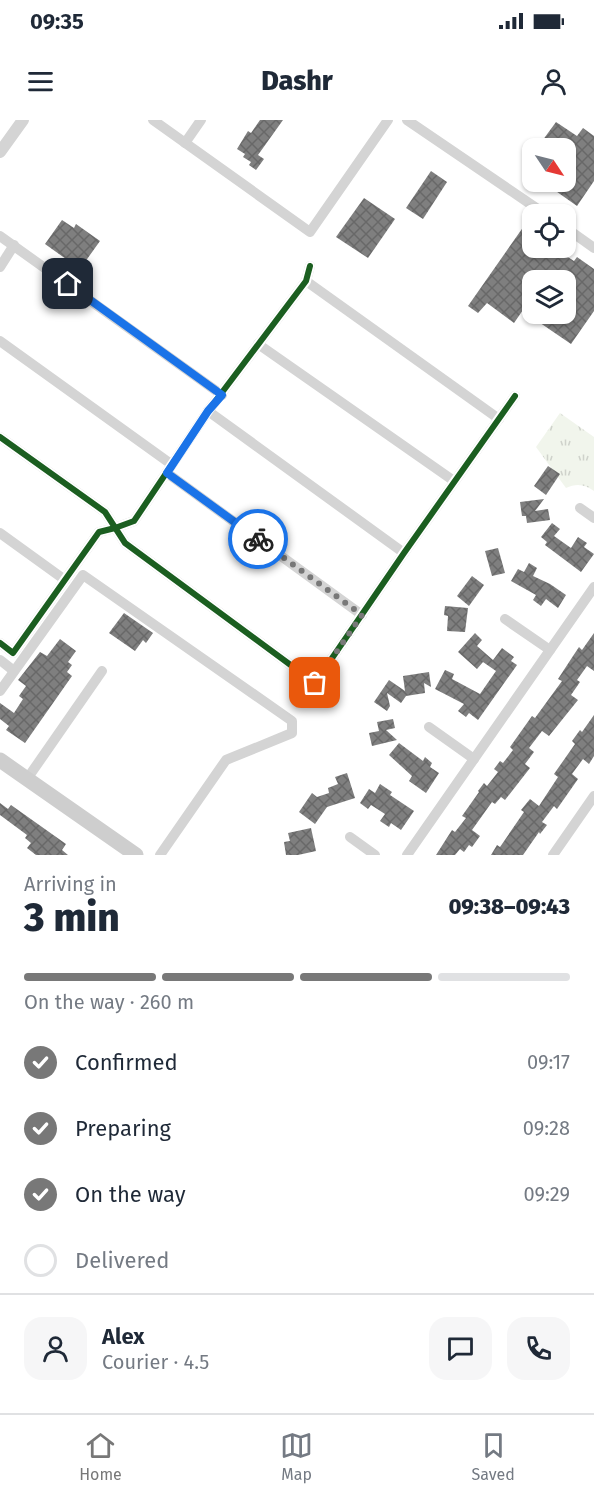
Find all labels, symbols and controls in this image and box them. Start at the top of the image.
text: 09:35 [30,8,84,35]
icon: menu [24,65,57,98]
text: Dashr [261,65,333,97]
icon: person [537,65,570,98]
north arrow [522,138,576,192]
map controls [522,138,576,324]
button: locate [522,204,576,258]
pin [42,258,93,309]
icon: home [51,267,84,300]
button: layers [522,270,576,324]
courier [228,509,288,569]
icon: bike [242,523,275,556]
pin [289,657,340,708]
icon: bag [298,666,331,699]
text: Arriving in [24,872,117,896]
text: 09:38–09:43 [448,893,570,920]
text: 3 min [24,895,120,941]
text: On the way · 260 m [24,990,194,1014]
icon: check [24,1046,57,1079]
text: Confirmed [75,1049,178,1076]
text: 09:17 [527,1050,570,1074]
icon: check [24,1112,57,1145]
text: Preparing [75,1115,171,1142]
text: 09:28 [523,1116,570,1140]
icon: check [24,1178,57,1211]
text: On the way [75,1181,186,1208]
text: 09:29 [524,1182,570,1206]
text: Delivered [75,1247,170,1274]
button: person [24,1317,87,1380]
button: chat [429,1317,492,1380]
button: phone [507,1317,570,1380]
text: Alex [102,1323,145,1350]
text: Courier · 4.5 [102,1350,209,1374]
tab: Home [79,1429,122,1484]
tab: Map [280,1429,313,1484]
tab: Saved [472,1429,515,1484]

